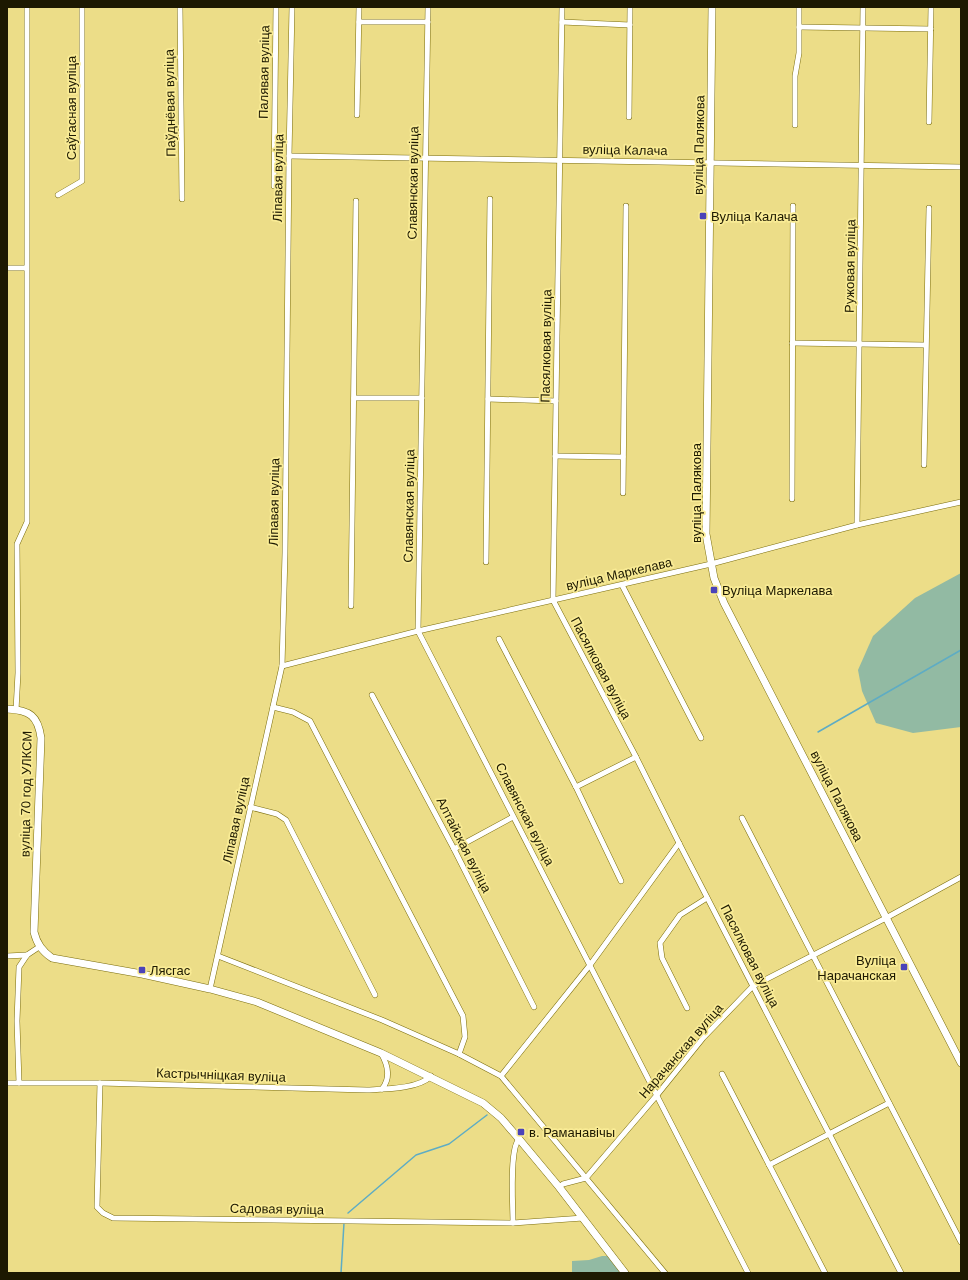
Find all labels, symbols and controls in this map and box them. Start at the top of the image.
street label: Палявая вуліца [256,24,272,119]
street label: Паўднёвая вуліца [162,48,178,157]
street label: Саўгасная вуліца [64,55,79,160]
street label: вуліца Палякова [691,94,707,195]
street label: Славянская вуліца [405,125,422,240]
street label: Ліпавая вуліца [270,133,286,222]
street label: вуліца Калача [582,142,668,158]
place label: Вуліца Калача [711,209,799,224]
marker: Вуліца Калача [698,211,708,221]
street label: Ружовая вуліца [842,218,858,313]
street label: Пасялковая вуліца [538,288,555,403]
street label: вуліца Палякова [689,442,704,543]
street label: Славянская вуліца [401,448,418,563]
street label: Ліпавая вуліца [266,457,282,546]
street label: вуліца Маркелава [564,554,674,594]
place label: Вуліца Маркелава [722,583,833,598]
marker: Вуліца Маркелава [709,585,719,595]
street label: Пасялковая вуліца [568,614,635,722]
street label: вуліца 70 год УЛКСМ [17,731,35,857]
street label: вуліца Палякова [808,748,867,845]
street label: Славянская вуліца [493,760,558,869]
street label: Ліпавая вуліца [219,775,253,865]
street label: Алтайская вуліца [434,795,495,896]
street label: Пасялковая вуліца [718,902,783,1011]
place label: Вуліца Нарачанская [817,953,897,983]
marker: Вуліца Нарачанская [899,962,909,972]
place label: Лясгас [150,963,191,978]
marker: Лясгас [137,965,147,975]
street label: Нарачанская вуліца [636,1000,727,1101]
street label: Кастрычніцкая вуліца [156,1065,287,1085]
place label: в. Раманавічы [529,1125,615,1140]
marker: в. Раманавічы [516,1127,526,1137]
street label: Садовая вуліца [230,1201,325,1217]

